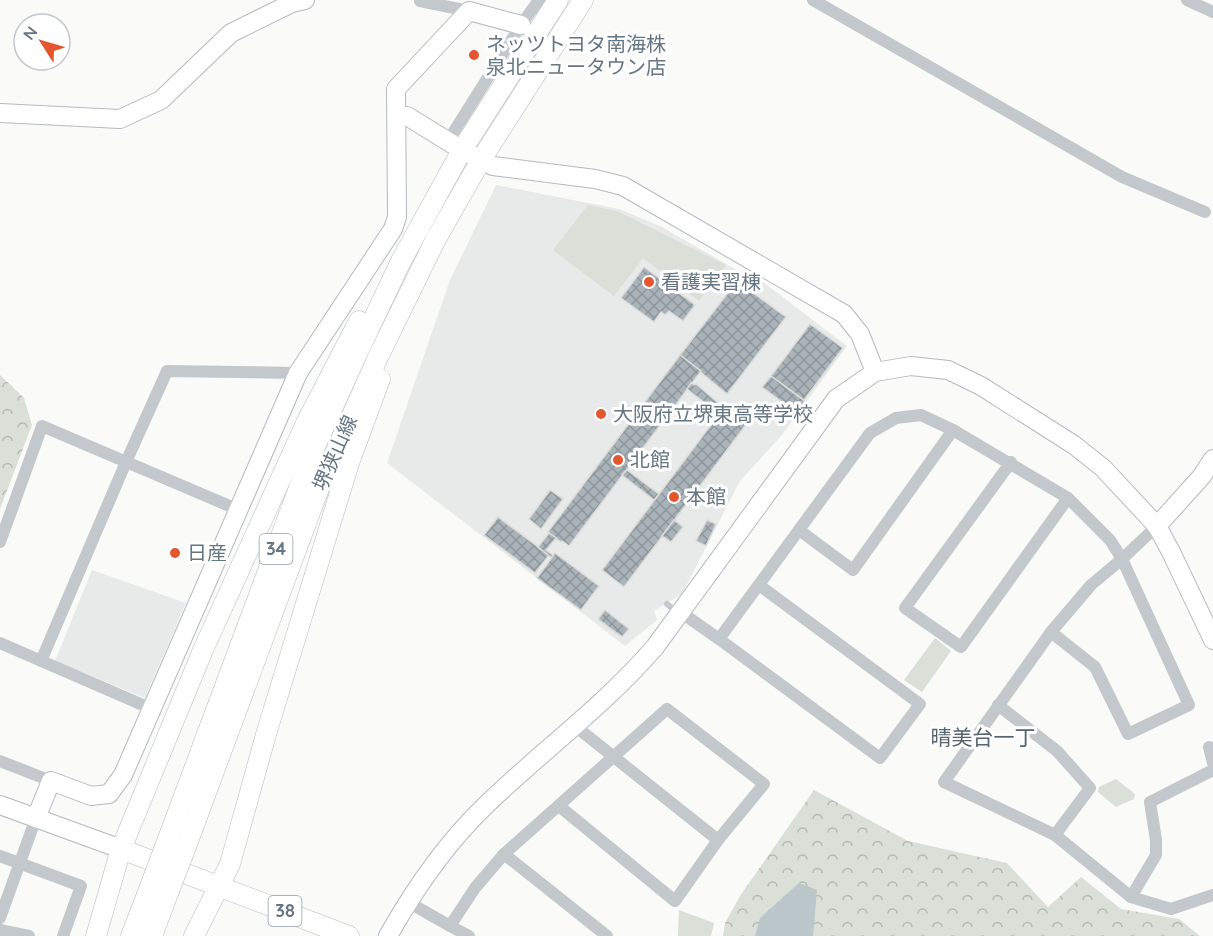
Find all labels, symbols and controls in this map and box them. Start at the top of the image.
north arrow [12,12,72,72]
text: N [18,22,42,44]
place label: ネッツトヨタ南海株 泉北ニュータウン店 [486,31,666,79]
marker: ネッツトヨタ南海株 泉北ニュータウン店 [467,48,481,62]
place label: 看護実習棟 [661,269,761,294]
marker: 看護実習棟 [642,275,656,289]
place label: 大阪府立堺東高等学校 [613,401,813,426]
marker: 大阪府立堺東高等学校 [594,407,608,421]
street label: 堺狭山線 [307,411,362,494]
place label: 北館 [630,447,670,472]
marker: 北館 [611,453,625,467]
place label: 本館 [686,484,726,509]
marker: 本館 [667,490,681,504]
road number: 34 [260,534,292,564]
place label: 日産 [187,540,227,565]
marker: 日産 [168,546,182,560]
district label: 晴美台一丁 [931,724,1036,750]
road number: 38 [268,896,302,926]

